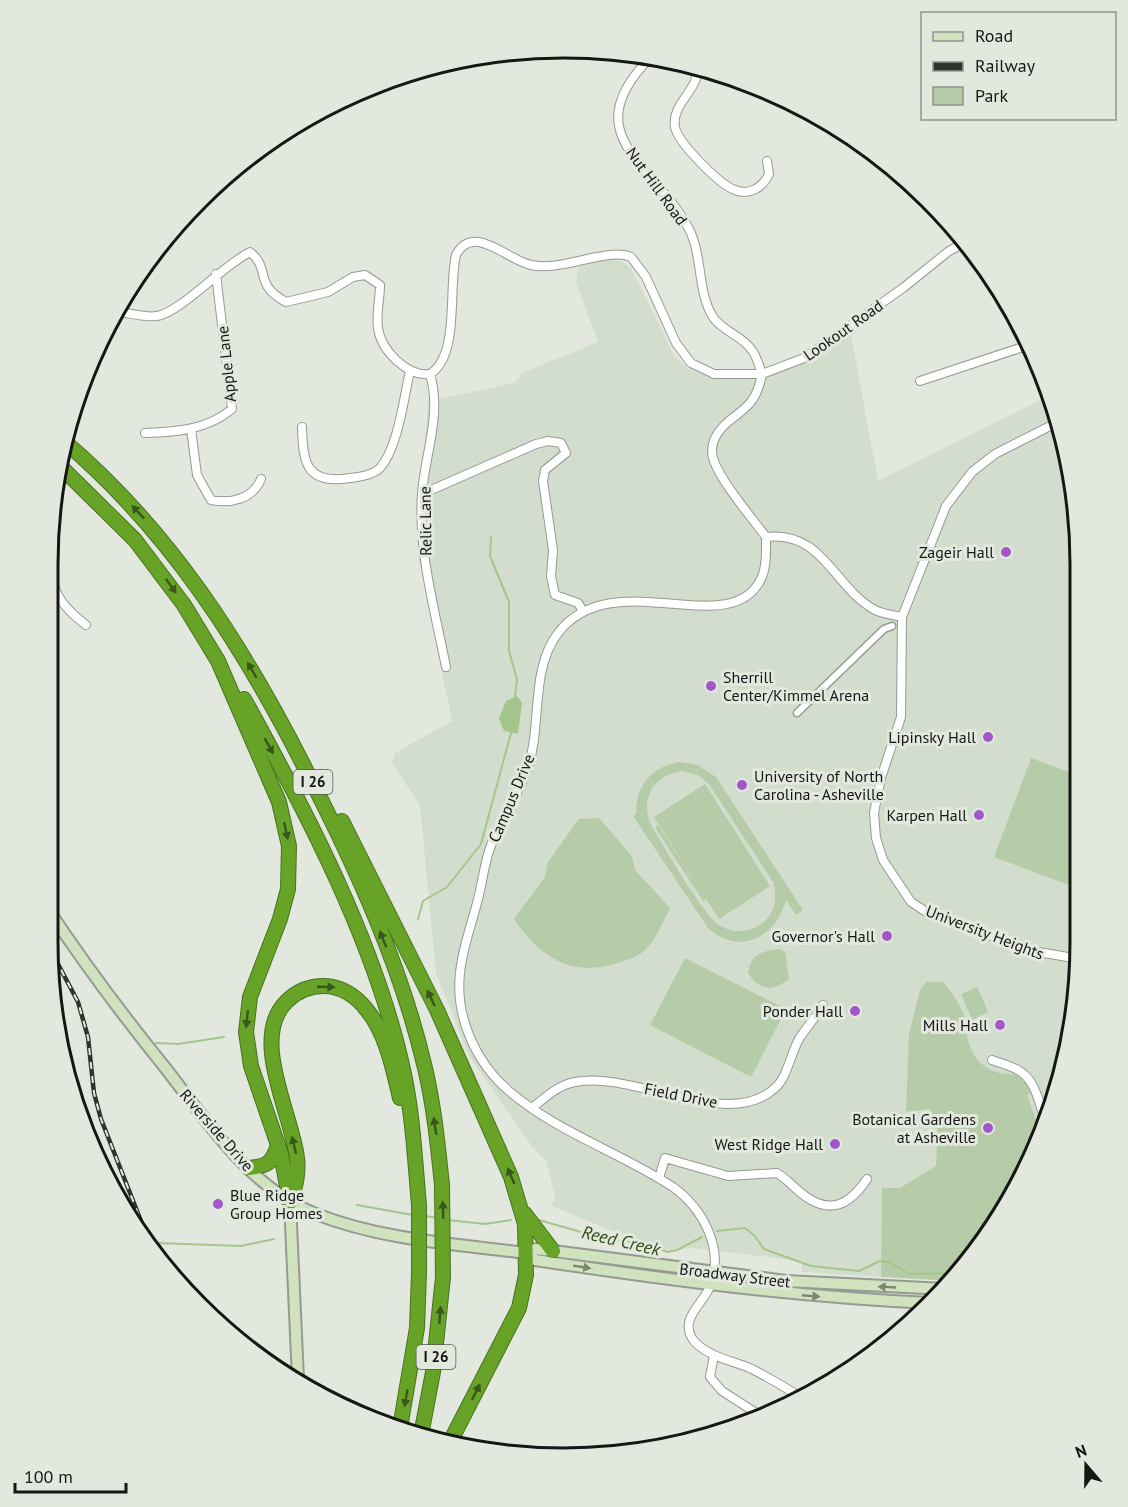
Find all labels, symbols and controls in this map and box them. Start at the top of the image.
legend [921,12,1116,120]
text: Road [975,24,1013,47]
text: Railway [975,54,1036,77]
text: Park [975,84,1008,107]
street label: Nut Hill Road [622,143,692,229]
street label: Lookout Road [799,295,887,365]
street label: Apple Lane [212,325,240,403]
street label: Relic Lane [414,486,436,556]
one-way arrow [132,505,145,520]
place label: Zageir Hall [919,542,994,562]
marker: Zageir Hall [999,545,1013,559]
one-way arrow [165,577,177,593]
one-way arrow [247,661,257,678]
place label: Sherrill Center/Kimmel Arena [723,667,869,705]
marker: Sherrill Center/Kimmel Arena [704,679,718,693]
place label: Lipinsky Hall [888,727,976,747]
marker: Lipinsky Hall [981,730,995,744]
one-way arrow [264,737,274,754]
street label: Campus Drive [483,751,539,845]
place label: University of North Carolina - Asheville [754,766,884,804]
road number: I 26 [294,770,332,794]
marker: University of North Carolina - Asheville [735,778,749,792]
place label: Karpen Hall [886,805,967,825]
marker: Karpen Hall [972,808,986,822]
one-way arrow [282,822,292,840]
street label: University Heights [923,900,1047,964]
place label: Governor's Hall [771,926,875,946]
marker: Governor's Hall [880,929,894,943]
one-way arrow [378,930,387,948]
one-way arrow [317,982,336,992]
one-way arrow [426,989,436,1007]
place label: Ponder Hall [763,1001,843,1021]
marker: Ponder Hall [848,1004,862,1018]
one-way arrow [242,1009,252,1028]
place label: Mills Hall [923,1015,988,1035]
marker: Mills Hall [993,1018,1007,1032]
street label: Field Drive [643,1078,719,1112]
street label: Riverside Drive [176,1085,258,1175]
place label: Botanical Gardens at Asheville [852,1109,976,1147]
one-way arrow [431,1117,440,1136]
marker: Botanical Gardens at Asheville [981,1121,995,1135]
place label: West Ridge Hall [714,1134,823,1154]
one-way arrow [289,1136,299,1154]
marker: West Ridge Hall [828,1137,842,1151]
one-way arrow [506,1167,516,1185]
place label: Blue Ridge Group Homes [230,1185,323,1223]
marker: Blue Ridge Group Homes [211,1197,225,1211]
one-way arrow [438,1200,448,1219]
water label: Reed Creek [580,1220,664,1261]
street label: Broadway Street [678,1258,792,1292]
one-way arrow [573,1262,592,1271]
one-way arrow [877,1282,896,1291]
one-way arrow [801,1291,820,1301]
one-way arrow [435,1305,445,1324]
road number: I 26 [416,1345,456,1369]
one-way arrow [471,1384,481,1401]
one-way arrow [401,1389,410,1408]
north arrow [1056,1435,1116,1495]
text: N [1073,1440,1089,1462]
scale bar [15,1456,126,1494]
text: 100 m [24,1465,73,1488]

